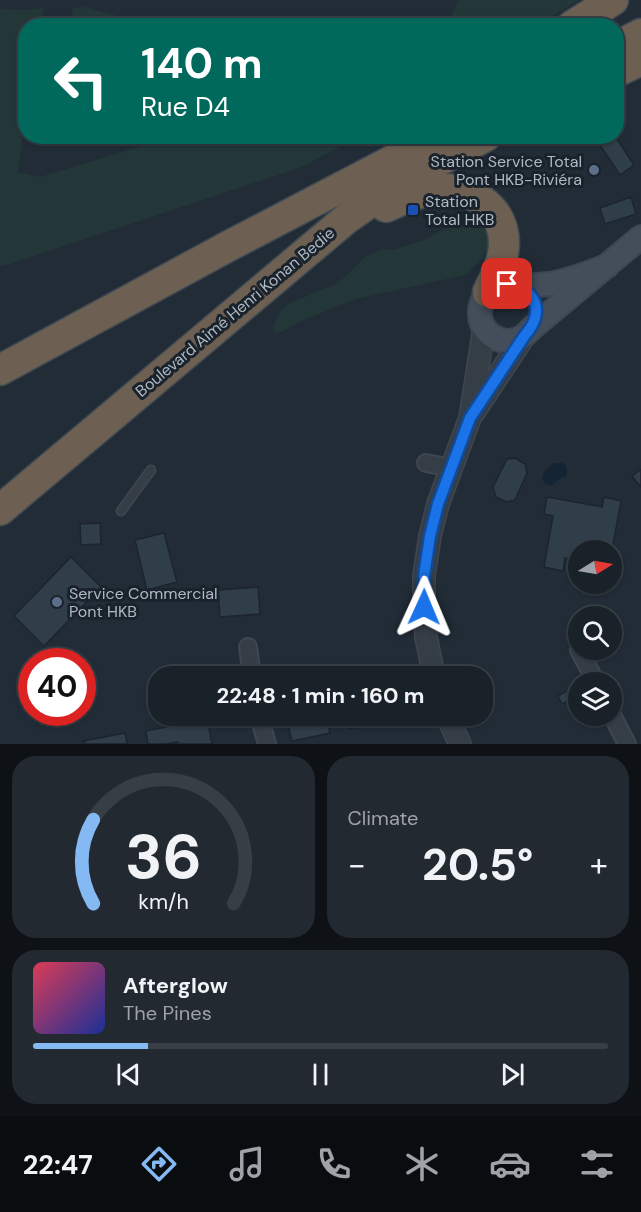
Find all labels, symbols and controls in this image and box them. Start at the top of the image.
text: 140 m [141,36,263,91]
icon: left [42,42,120,120]
text: Rue D4 [141,89,230,124]
place label: Station Service Total Pont HKB-Riviéra [431,151,582,190]
marker: Station Service Total Pont HKB-Riviéra [587,163,601,177]
place label: Station Total HKB [425,191,494,230]
marker: Station Total HKB [406,203,420,217]
street label: Boulevard Aimé Henri Konan Bedie [131,222,339,402]
pin [481,258,532,309]
icon: arrive [490,267,523,300]
north arrow [568,540,622,594]
map controls [568,540,622,726]
position arrow [392,575,456,639]
place label: Service Commercial Pont HKB [69,583,218,622]
marker: Service Commercial Pont HKB [50,595,64,609]
button: search [568,606,622,660]
speed limit sign: 40 [18,648,96,726]
button: layers [568,672,622,726]
text: 22:48 · 1 min · 160 m [217,681,424,710]
text: Climate [348,805,418,831]
text: 36 [125,816,202,897]
text: 20.5° [422,835,533,894]
text: − [348,843,366,886]
text: + [590,843,608,886]
text: km/h [138,888,189,916]
text: Afterglow [123,971,228,1000]
text: The Pines [123,1000,212,1026]
icon: previous [112,1058,145,1091]
icon: pause [304,1058,337,1091]
icon: next [496,1058,529,1091]
icon: directions [138,1143,180,1185]
icon: music [226,1143,268,1185]
icon: phone [313,1143,355,1185]
icon: climate [401,1143,443,1185]
icon: car [489,1143,531,1185]
icon: filters [576,1143,618,1185]
text: 22:47 [23,1147,93,1182]

